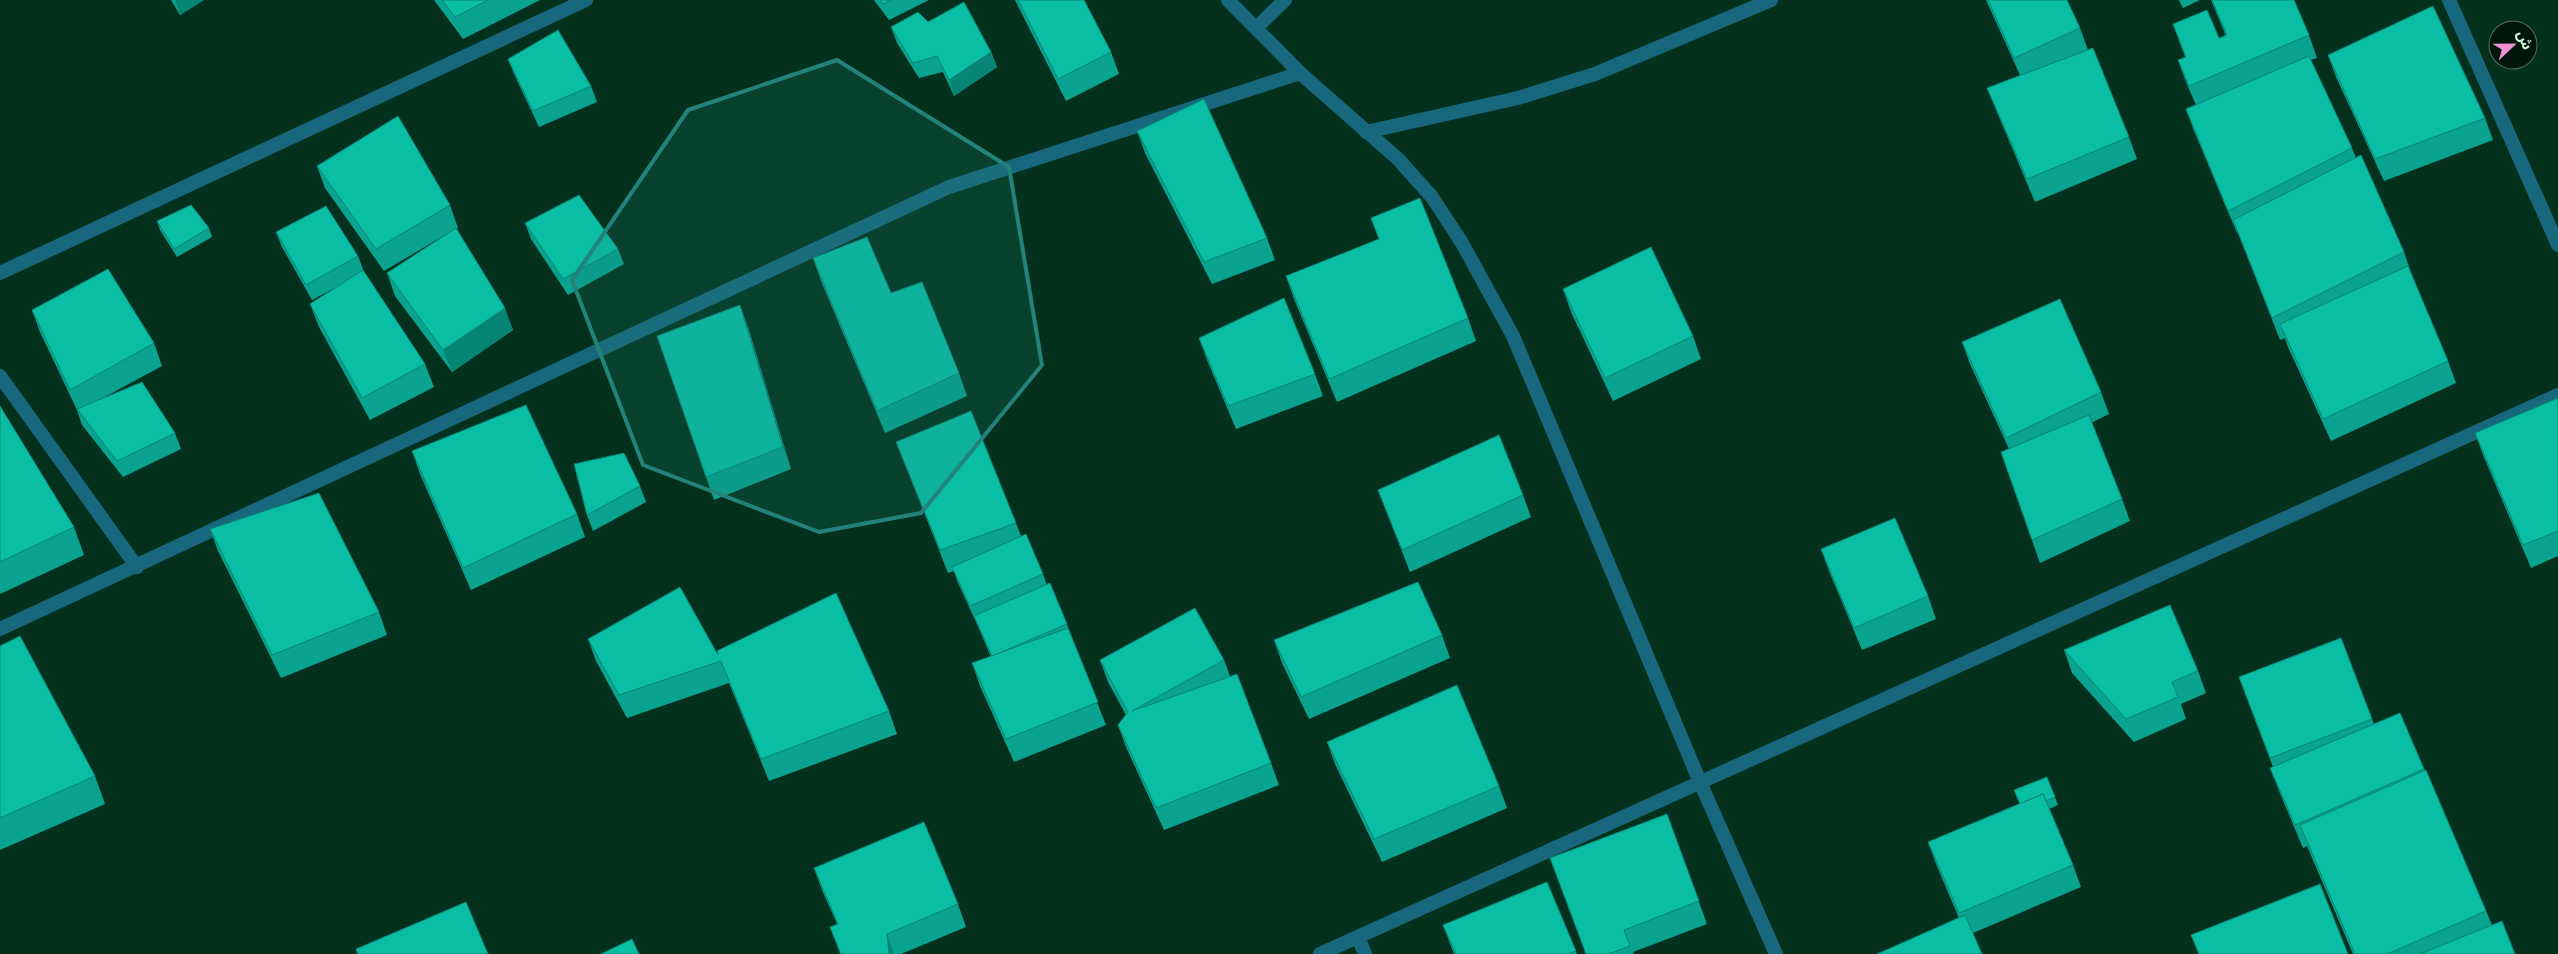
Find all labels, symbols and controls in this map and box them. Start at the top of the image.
north arrow [2488,20,2538,70]
text: ش [2512,28,2537,53]

